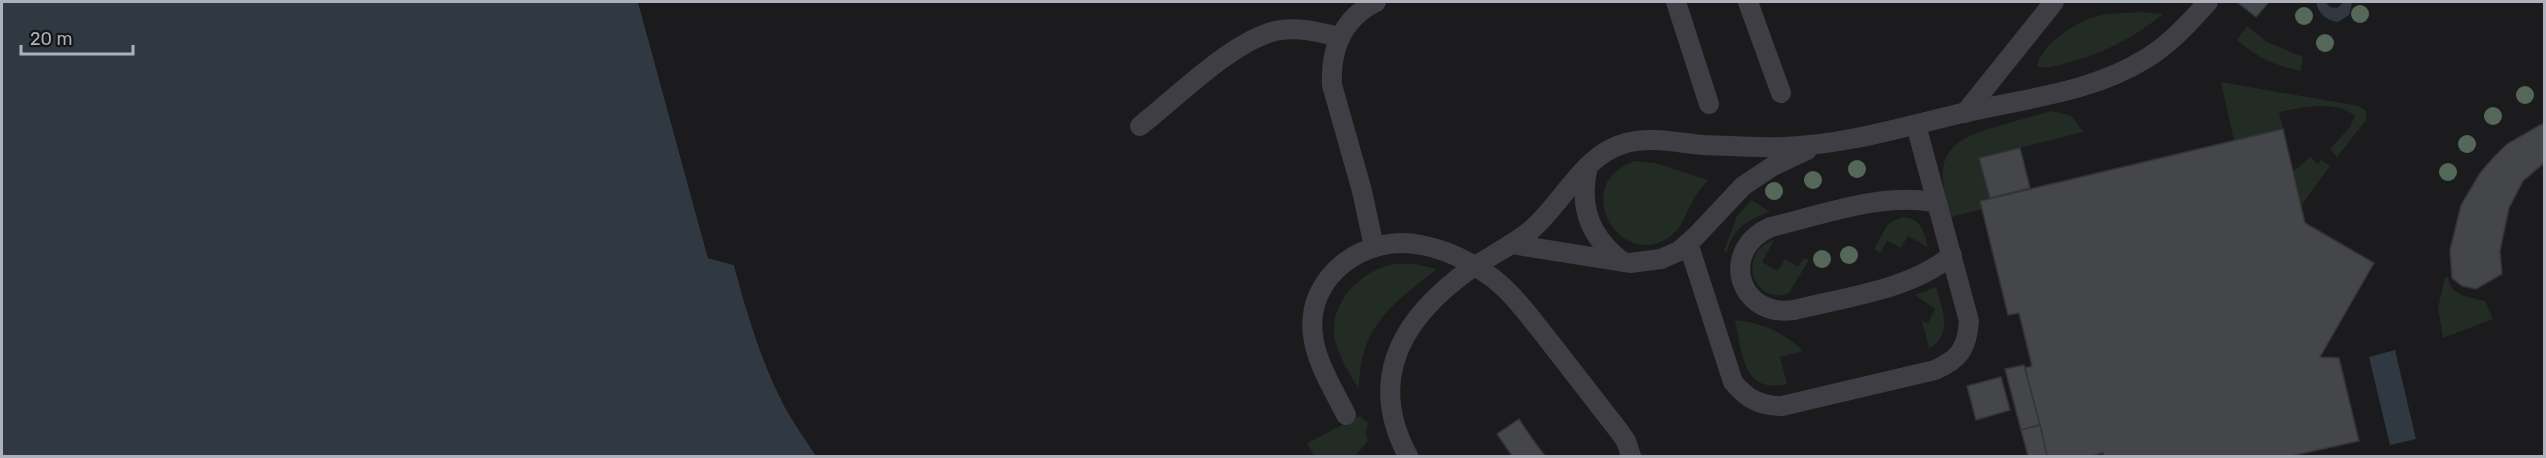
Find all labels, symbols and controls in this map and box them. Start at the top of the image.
scale bar [21,18,134,56]
text: 20 m [30,28,72,50]

